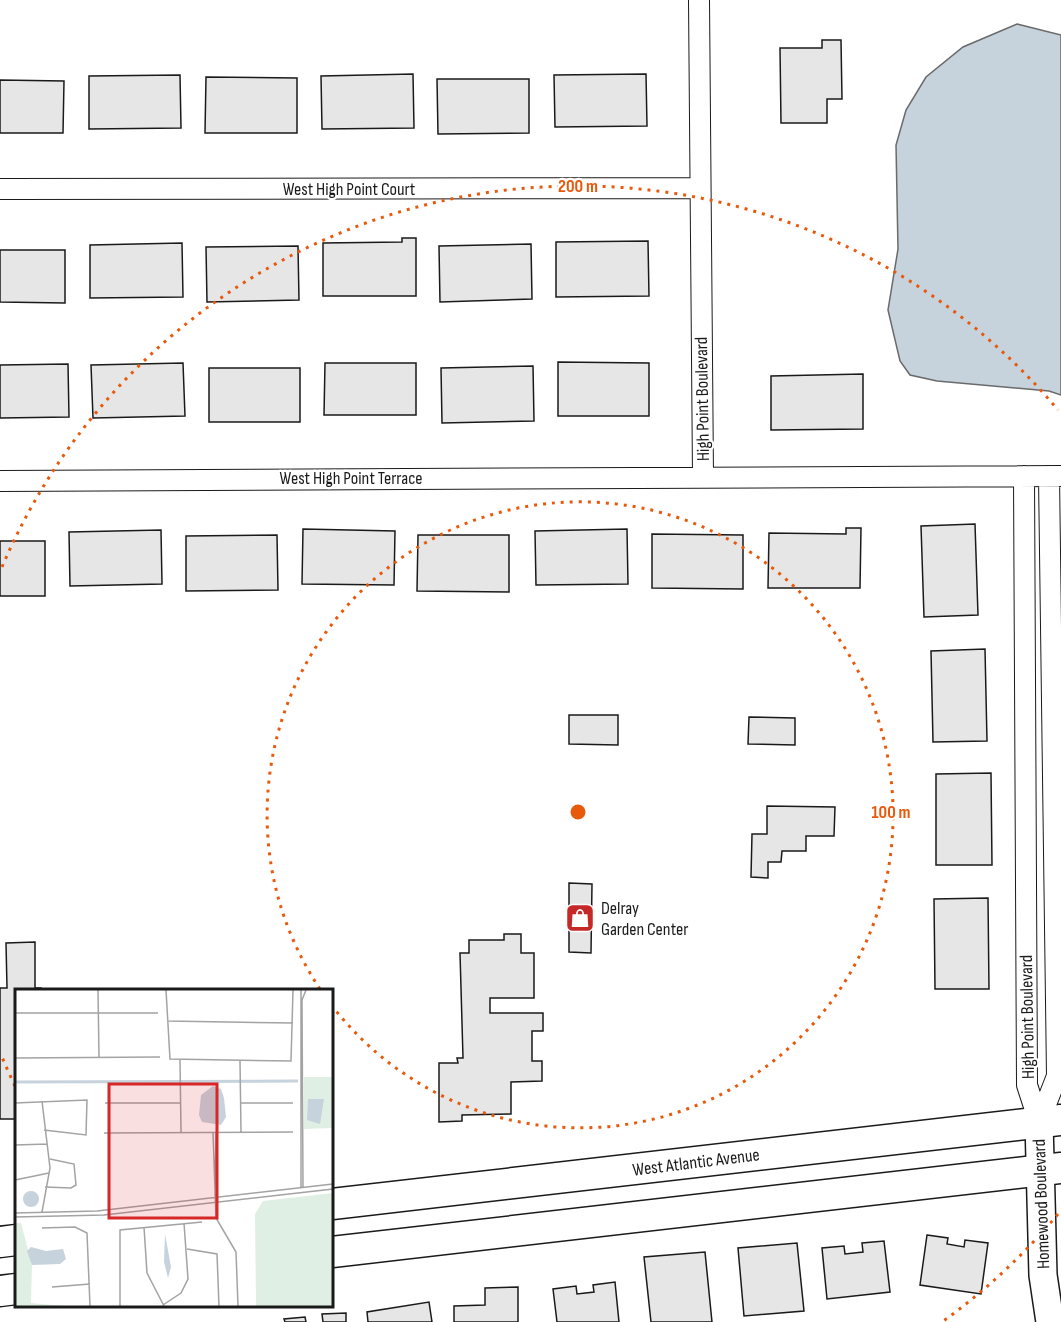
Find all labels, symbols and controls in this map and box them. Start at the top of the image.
text: 200 m [558,176,598,197]
street label: West High Point Court [283,179,416,200]
street label: High Point Boulevard [691,337,714,461]
street label: West High Point Terrace [280,468,423,489]
centre of rings [568,802,588,822]
text: 100 m [872,802,911,823]
place label: Delray Garden Center [601,898,688,940]
shop icon: Delray Garden Center [564,902,596,934]
street label: High Point Boulevard [1016,955,1039,1079]
inset map [15,989,333,1307]
street label: Homewood Boulevard [1029,1139,1054,1269]
street label: West Atlantic Avenue [631,1144,761,1181]

